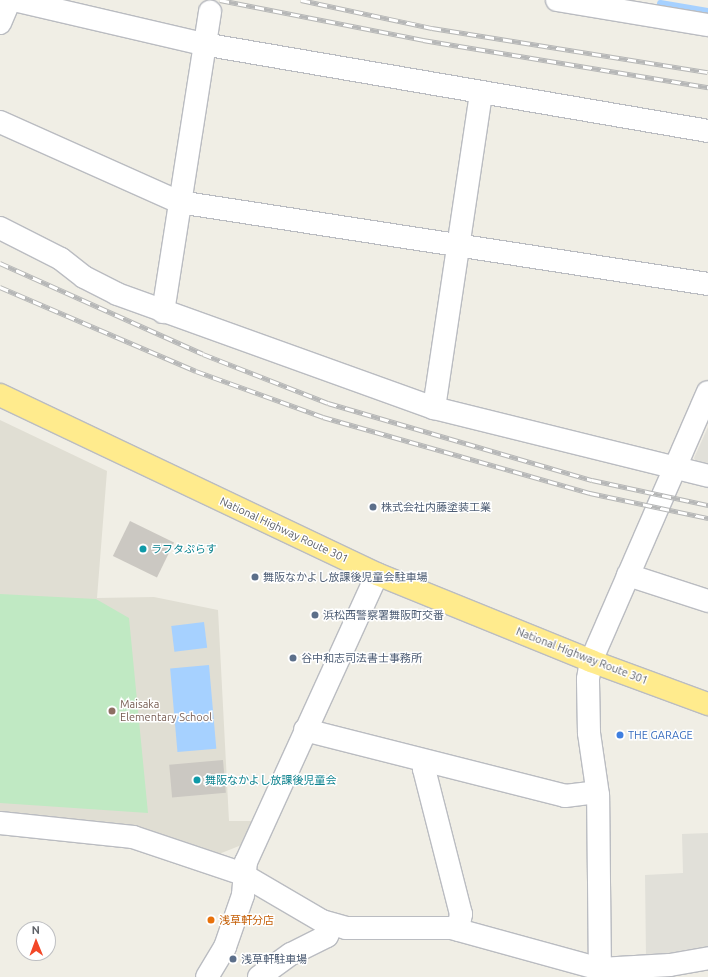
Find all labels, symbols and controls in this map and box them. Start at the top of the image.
street label: National Highway Route 301 [218,494,350,566]
place label: 株式会社内藤塗装工業 [381,500,491,514]
marker: 株式会社内藤塗装工業 [368,502,378,512]
place label: ラフタぷらす [151,542,217,556]
marker: ラフタぷらす [138,544,148,554]
place label: 舞阪なかよし放課後児童会駐車場 [263,570,428,584]
marker: 舞阪なかよし放課後児童会駐車場 [250,572,260,582]
place label: 浜松西警察署舞阪町交番 [323,608,444,622]
marker: 浜松西警察署舞阪町交番 [310,610,320,620]
street label: National Highway Route 301 [514,625,650,687]
place label: 谷中和志司法書士事務所 [301,651,422,665]
marker: 谷中和志司法書士事務所 [288,653,298,663]
place label: Maisaka Elementary School [120,698,212,724]
marker: Maisaka Elementary School [107,706,117,716]
place label: THE GARAGE [628,728,693,742]
marker: THE GARAGE [615,730,625,740]
place label: 舞阪なかよし放課後児童会 [205,773,337,787]
marker: 舞阪なかよし放課後児童会 [192,775,202,785]
place label: 浅草軒分店 [219,913,274,927]
marker: 浅草軒分店 [206,915,216,925]
north arrow [16,921,56,961]
text: N [32,924,40,936]
place label: 浅草軒駐車場 [241,952,307,966]
marker: 浅草軒駐車場 [228,954,238,964]

